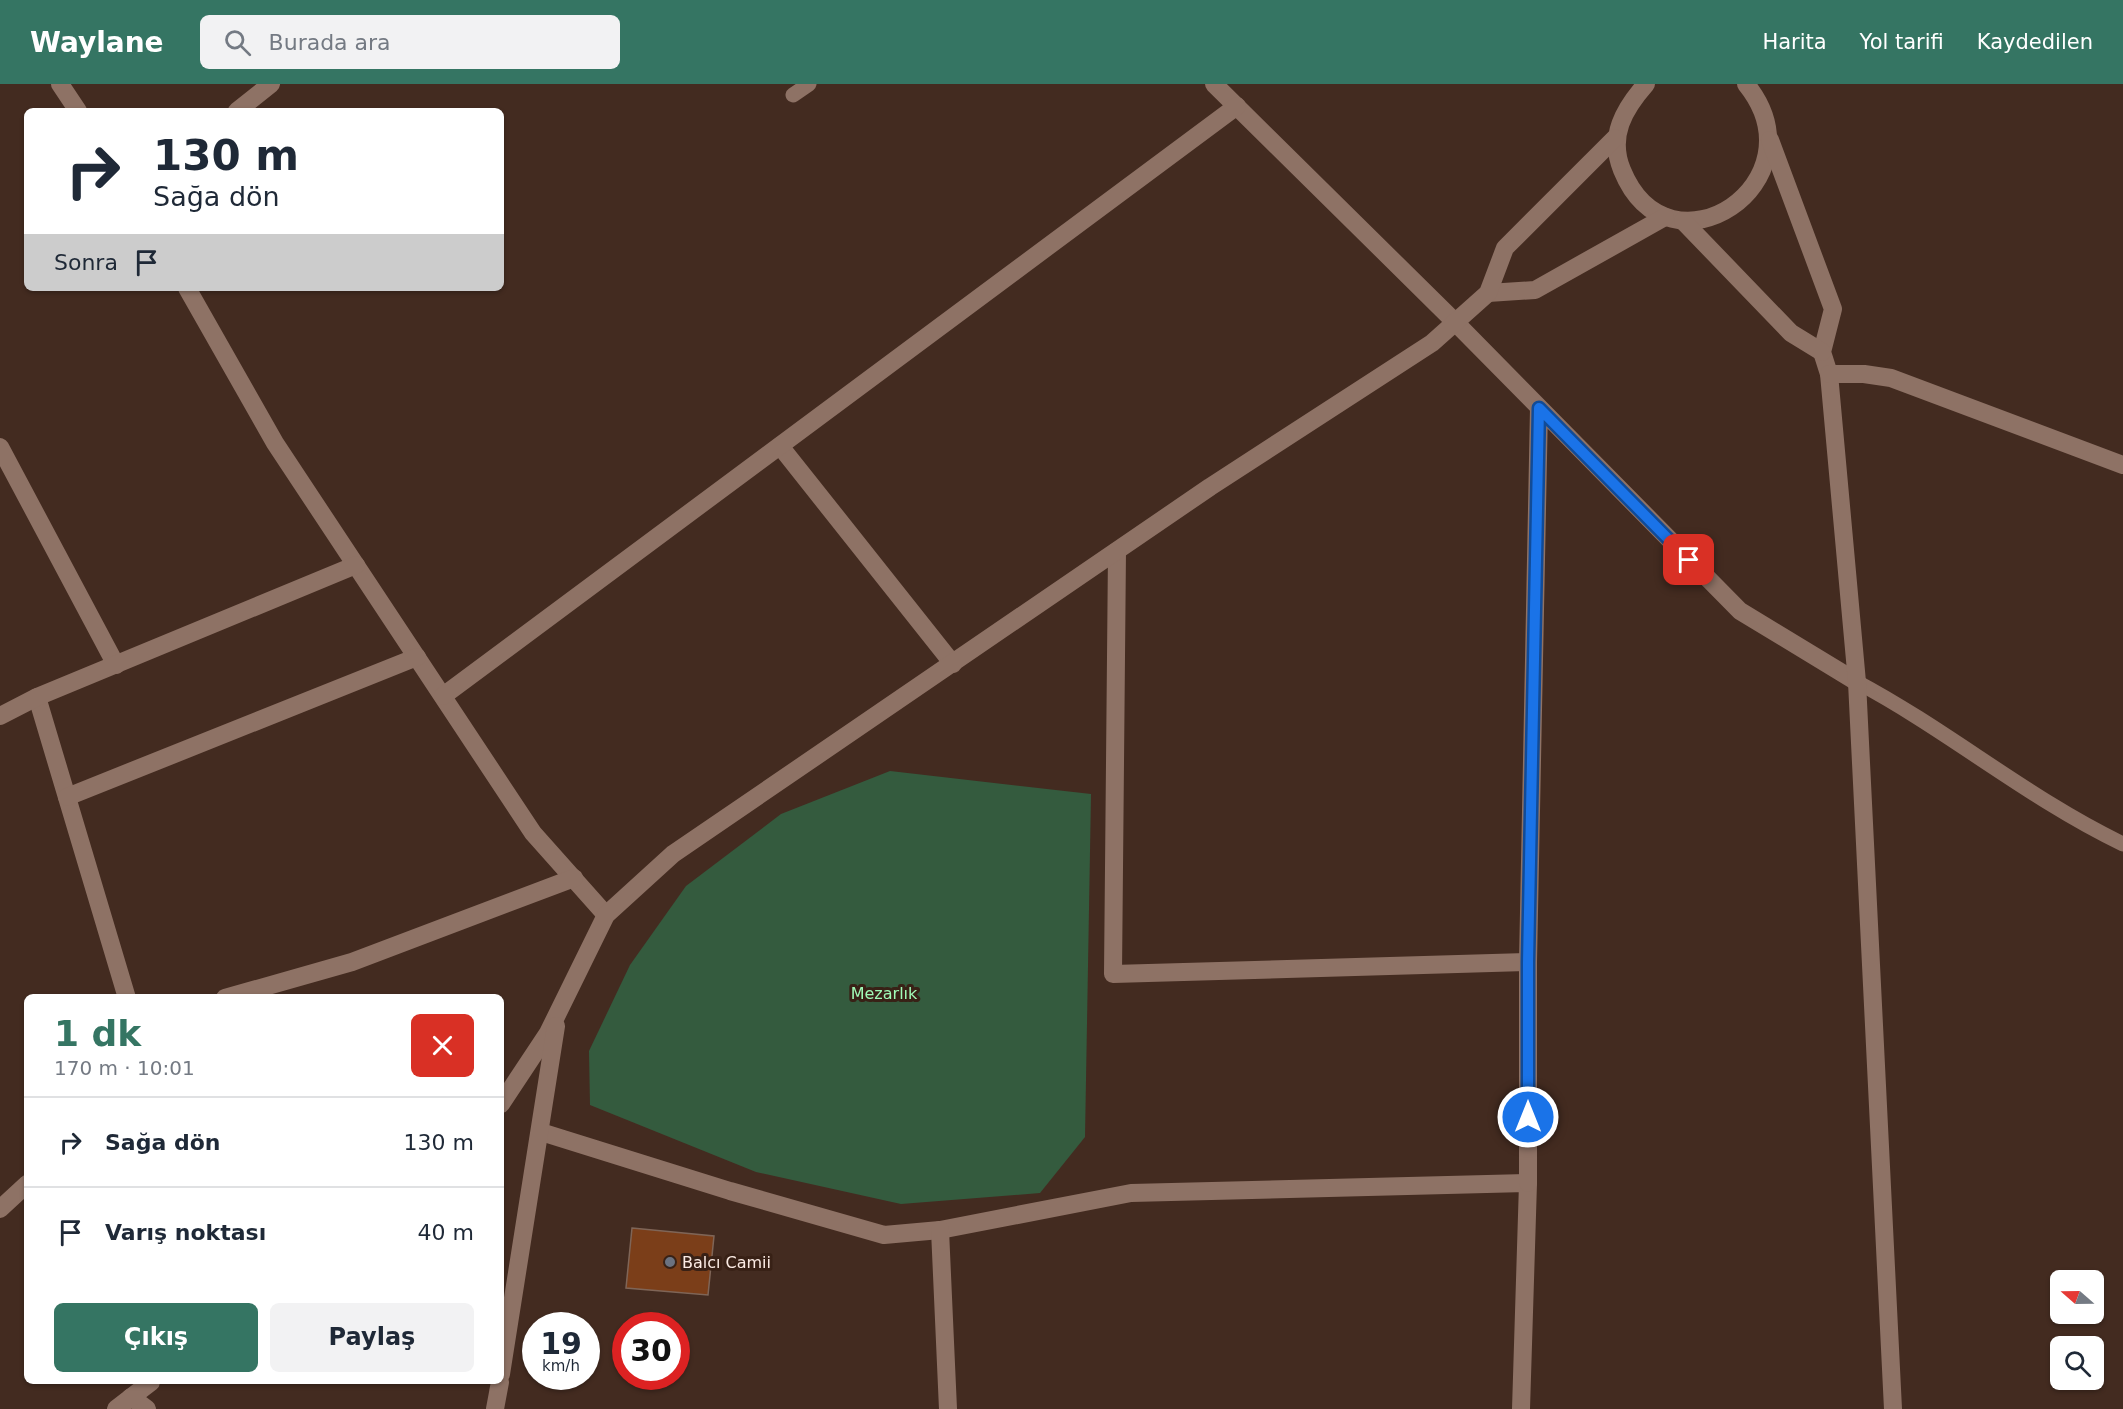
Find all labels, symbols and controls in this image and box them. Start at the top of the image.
search box [200,15,620,69]
text: Waylane [30,26,164,59]
icon: search [221,26,254,59]
text: Burada ara [269,30,391,55]
text: Harita [1762,30,1827,54]
text: Yol tarifi [1860,30,1944,54]
text: Kaydedilen [1977,30,2093,54]
text: 130 m [153,131,299,180]
icon: right [54,132,132,210]
text: Sağa dön [153,181,280,212]
icon: arrive [130,246,163,279]
text: Sonra [54,250,118,275]
pin [1663,534,1714,585]
icon: arrive [1672,543,1705,576]
park label: Mezarlık [851,984,918,1003]
text: 1 dk [54,1013,141,1054]
button: close [411,1014,474,1077]
text: 170 m · 10:01 [54,1056,195,1080]
position arrow [1496,1085,1560,1149]
icon: right [54,1126,87,1159]
text: Sağa dön [105,1130,220,1155]
text: 130 m [404,1130,474,1155]
icon: arrive [54,1216,87,1249]
text: Varış noktası [105,1220,266,1245]
text: 40 m [418,1220,474,1245]
place label: Balcı Camii [682,1253,771,1272]
marker: Balcı Camii [663,1255,677,1269]
north arrow [2050,1270,2104,1324]
map controls [2050,1270,2104,1390]
button: Çıkış [54,1303,258,1372]
button: Paylaş [270,1303,474,1372]
speed limit sign: 30 [612,1312,690,1390]
text: 19 [540,1326,582,1361]
button: search [2050,1336,2104,1390]
text: km/h [542,1357,580,1375]

